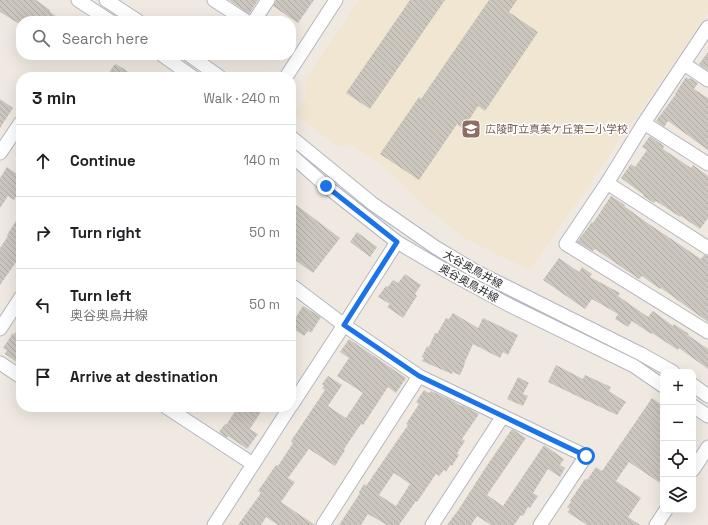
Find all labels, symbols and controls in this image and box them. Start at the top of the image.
search box [16,16,296,60]
icon: search [30,27,52,49]
text: Search here [62,29,148,48]
text: 3 min [32,87,76,109]
text: Walk · 240 m [204,90,280,107]
school or university icon: 広陵町立真美ケ丘第二小学校 [460,118,482,140]
place label: 広陵町立真美ケ丘第二小学校 [485,122,628,136]
icon: ahead [32,150,54,172]
text: Continue [70,151,136,170]
text: 140 m [244,152,280,169]
route end [317,177,335,195]
icon: right [32,222,54,244]
text: Turn right [70,223,141,242]
text: 50 m [249,224,280,241]
street label: 大谷奥鳥井線 [441,247,505,291]
street label: 奥谷奥鳥井線 [437,261,501,305]
text: Turn left [70,286,132,305]
icon: left [32,294,54,316]
text: 50 m [249,296,280,313]
text: 奥谷奥鳥井線 [70,307,148,324]
icon: arrive [32,366,54,388]
text: Arrive at destination [70,367,218,386]
map controls [660,369,696,513]
button: + [660,369,696,405]
button: − [660,405,696,441]
button: locate [660,441,696,477]
route start [577,447,595,465]
button: layers [660,477,696,513]

